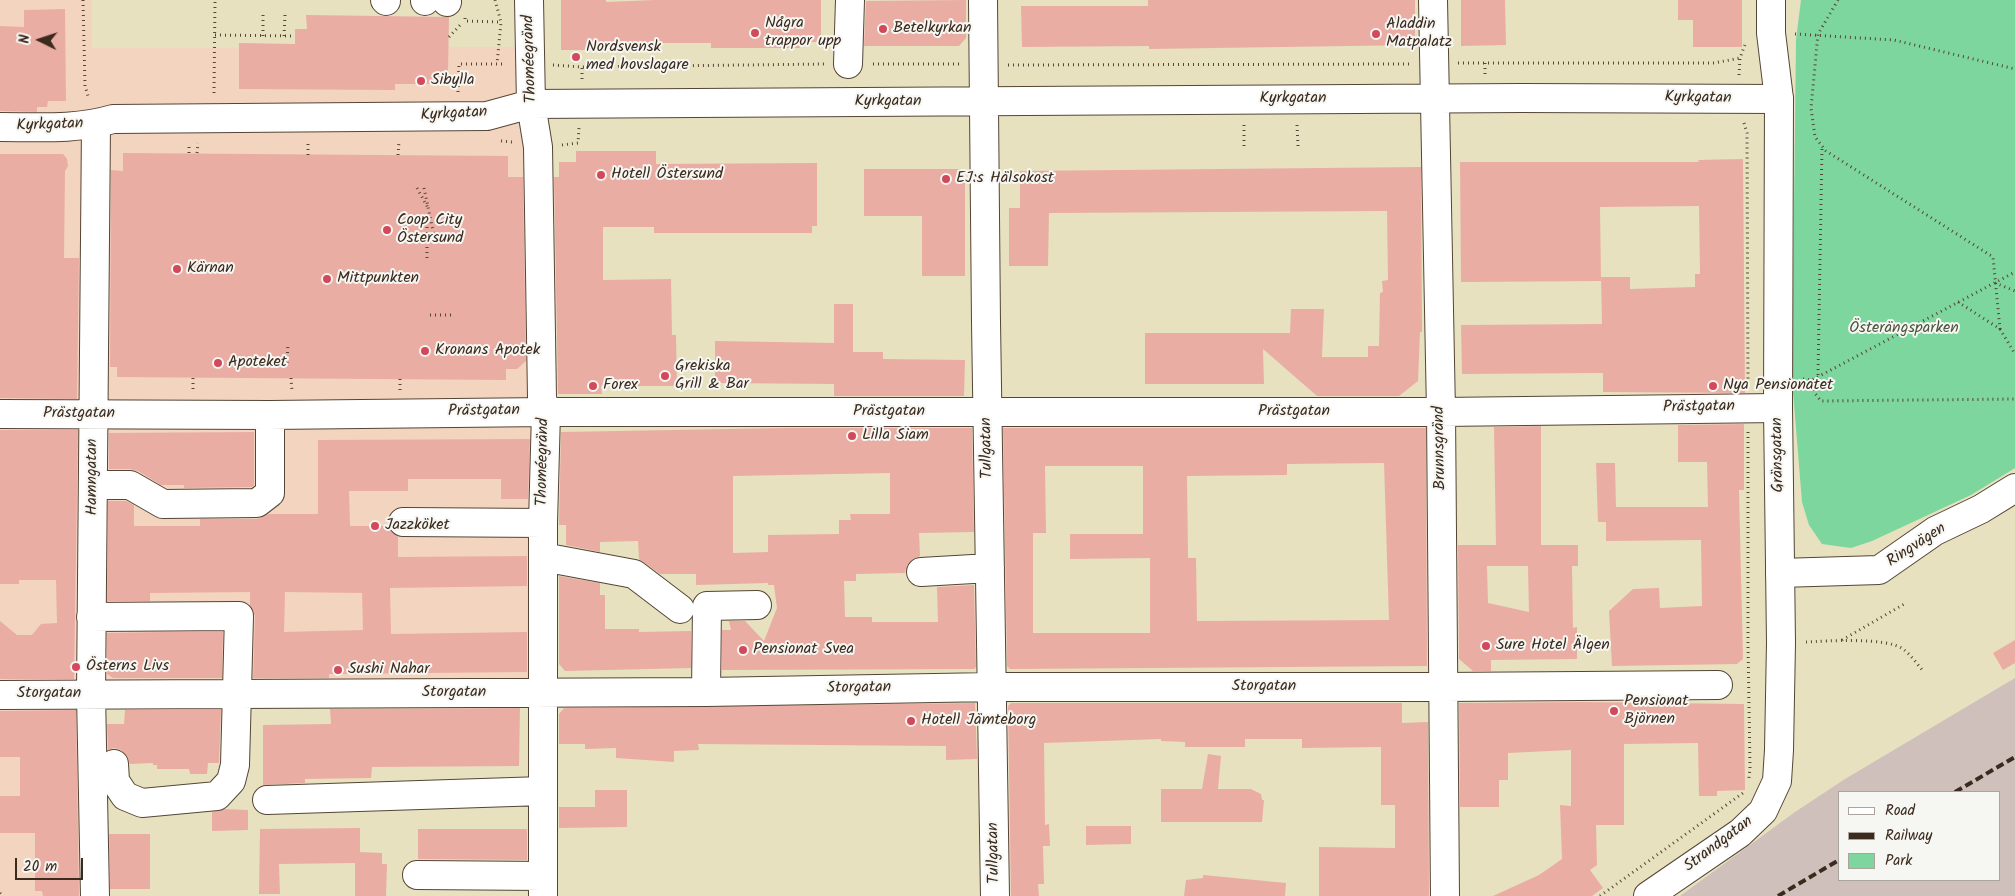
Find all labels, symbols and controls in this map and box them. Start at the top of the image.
place label: Några trappor upp [765,14,841,52]
north arrow [15,15,65,65]
street label: Thoméegränd [520,15,542,103]
place label: Aladdin Matpalatz [1386,15,1452,53]
place label: Betelkyrkan [893,19,972,39]
marker: Betelkyrkan [877,23,889,35]
marker: Några trappor upp [749,27,761,39]
marker: Aladdin Matpalatz [1370,28,1382,40]
text: N [14,34,36,44]
place label: Nordsvensk med hovslagare [586,38,689,76]
marker: Nordsvensk med hovslagare [570,51,582,63]
place label: Sibylla [431,71,475,91]
marker: Sibylla [415,75,427,87]
street label: Kyrkgatan [1259,89,1327,109]
street label: Kyrkgatan [1664,89,1732,109]
street label: Kyrkgatan [854,92,922,112]
street label: Kyrkgatan [420,104,488,126]
street label: Kyrkgatan [16,115,84,137]
place label: Hotell Östersund [611,165,723,185]
marker: Hotell Östersund [595,169,607,181]
place label: EJ:s Hälsokost [956,169,1054,189]
marker: EJ:s Hälsokost [940,173,952,185]
place label: Coop City Östersund [397,211,463,249]
marker: Coop City Östersund [381,224,393,236]
place label: Kärnan [187,259,234,279]
marker: Kärnan [171,263,183,275]
place label: Mittpunkten [337,269,419,289]
marker: Mittpunkten [321,273,333,285]
park label: Österängsparken [1849,319,1959,339]
place label: Kronans Apotek [435,341,540,361]
marker: Kronans Apotek [419,345,431,357]
place label: Apoteket [228,353,287,373]
marker: Apoteket [212,357,224,369]
place label: Grekiska Grill & Bar [675,357,749,395]
marker: Grekiska Grill & Bar [659,370,671,382]
place label: Forex [603,376,638,396]
place label: Nya Pensionatet [1723,376,1833,396]
marker: Forex [587,380,599,392]
marker: Nya Pensionatet [1707,380,1719,392]
street label: Prästgatan [1663,398,1735,418]
street label: Prästgatan [448,402,520,422]
street label: Prästgatan [853,402,925,422]
street label: Prästgatan [1258,402,1330,422]
street label: Prästgatan [43,404,115,424]
street label: Brunnsgränd [1431,406,1451,490]
street label: Tullgatan [978,417,998,479]
street label: Gränsgatan [1769,417,1789,493]
street label: Thoméegränd [534,418,554,506]
place label: Lilla Siam [862,426,929,446]
marker: Lilla Siam [846,430,858,442]
street label: Hamngatan [83,439,103,515]
place label: Jazzköket [385,516,450,536]
marker: Jazzköket [369,520,381,532]
street label: Ringvägen [1884,520,1950,572]
place label: Sure Hotel Älgen [1496,636,1610,656]
place label: Pensionat Svea [753,640,854,660]
marker: Sure Hotel Älgen [1480,640,1492,652]
marker: Pensionat Svea [737,644,749,656]
place label: Österns Livs [86,657,169,677]
place label: Sushi Nahar [348,660,430,680]
marker: Österns Livs [70,661,82,673]
marker: Sushi Nahar [332,664,344,676]
street label: Storgatan [1232,677,1296,697]
street label: Storgatan [827,679,891,699]
street label: Storgatan [422,683,486,703]
street label: Storgatan [17,684,81,704]
place label: Pensionat Björnen [1624,692,1689,730]
marker: Pensionat Björnen [1608,705,1620,717]
place label: Hotell Jämteborg [921,711,1036,731]
marker: Hotell Jämteborg [905,715,917,727]
legend [1838,791,2000,881]
text: Road [1885,799,1915,823]
street label: Strandgatan [1681,813,1757,877]
street label: Tullgatan [985,822,1005,884]
text: Railway [1885,824,1932,848]
scale bar [18,848,85,880]
text: Park [1885,849,1912,873]
text: 20 m [23,855,57,879]

